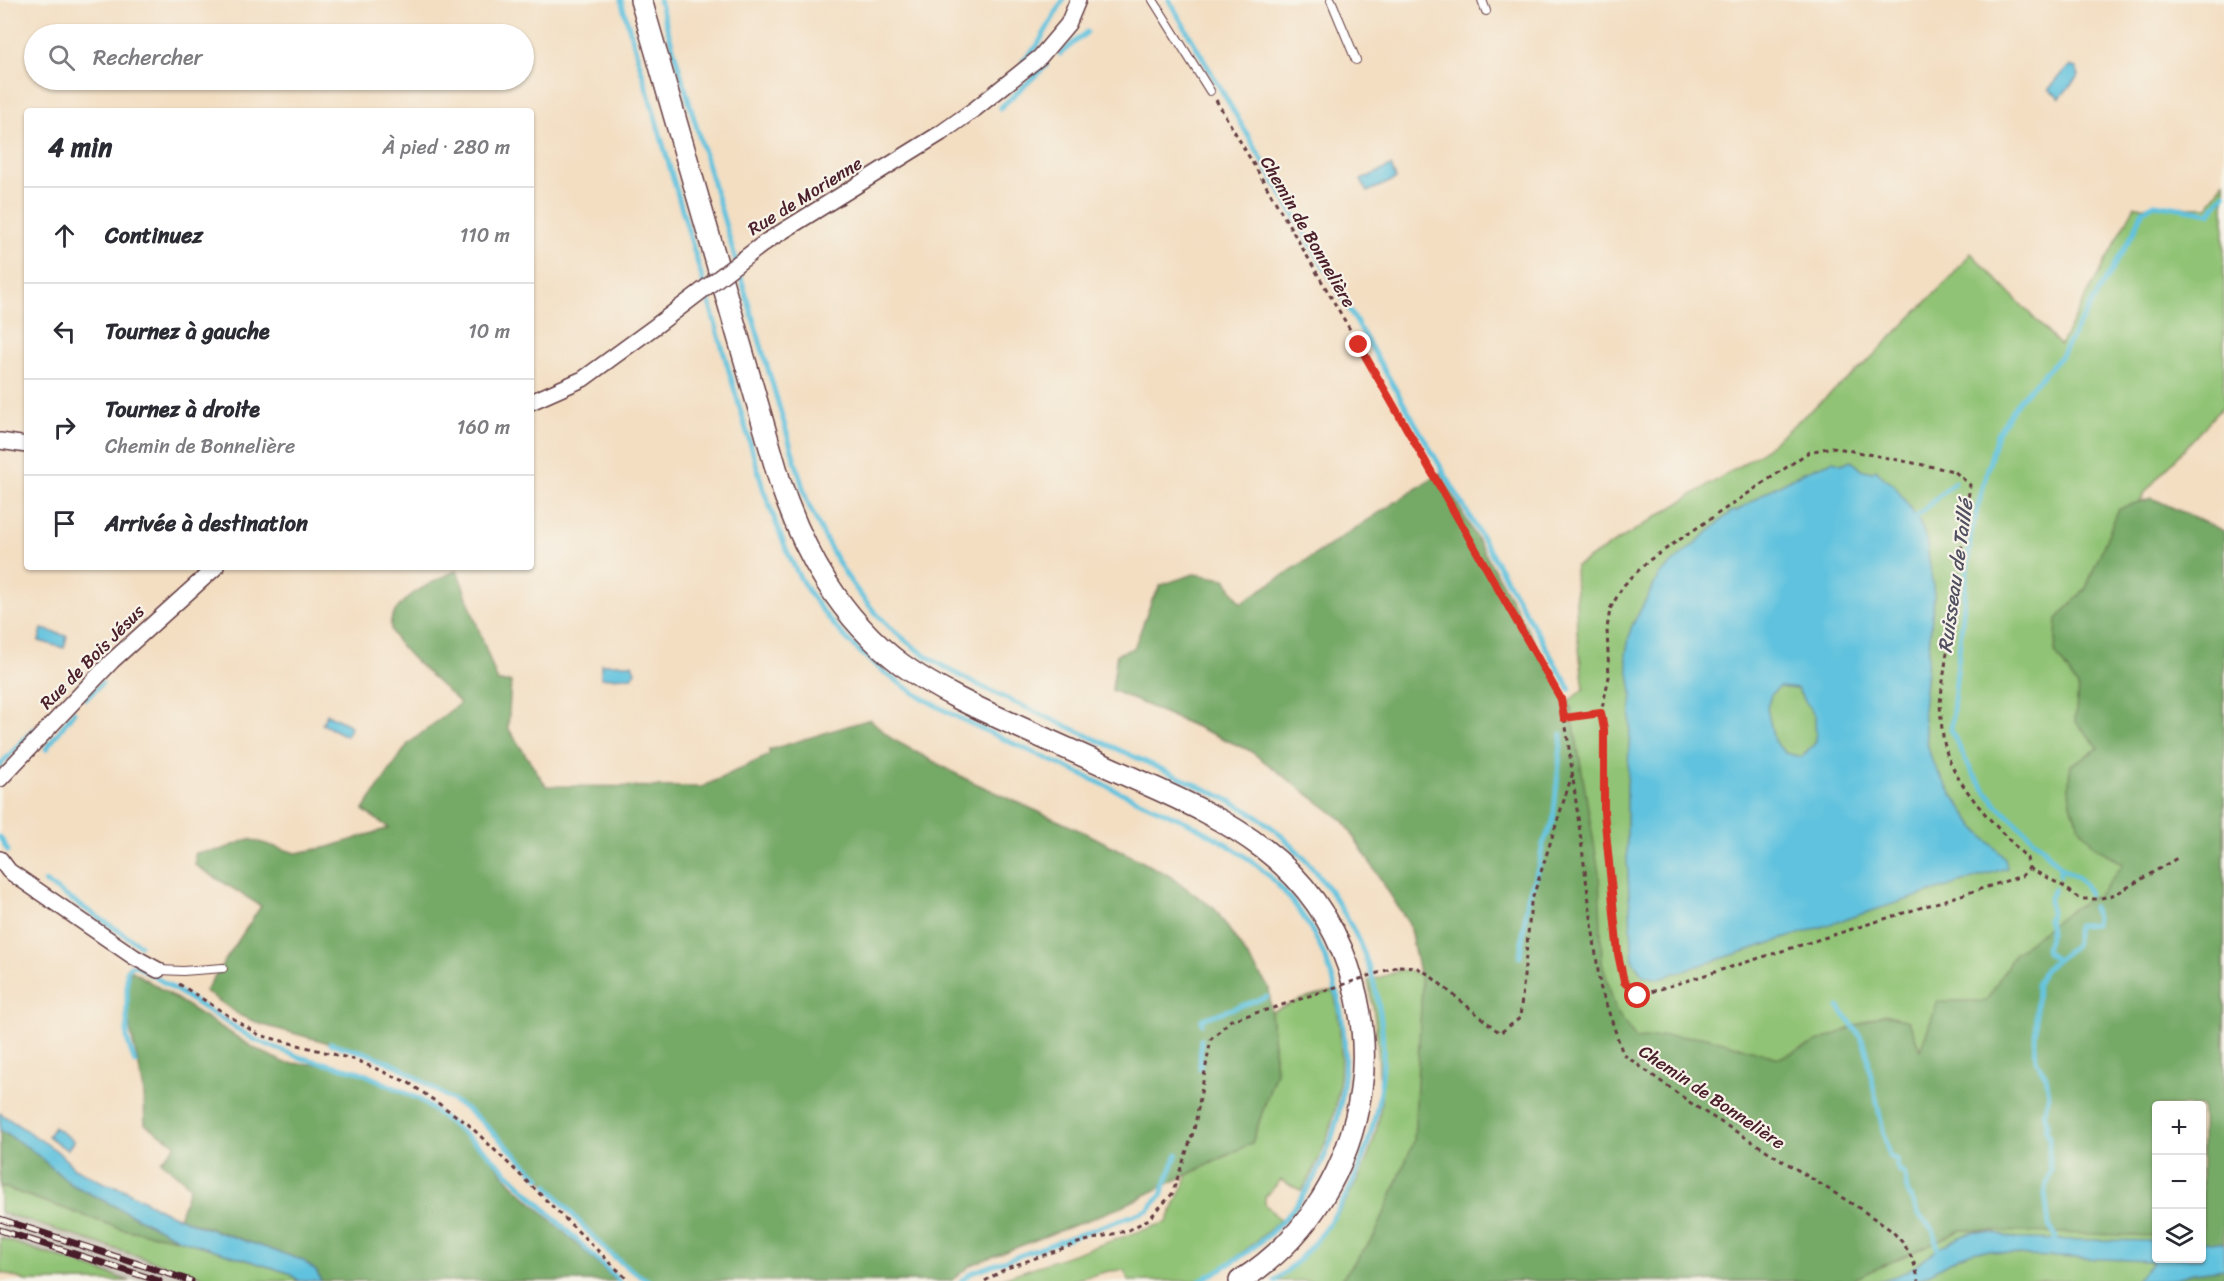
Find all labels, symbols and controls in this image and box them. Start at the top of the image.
search box [24,24,534,90]
text: Rechercher [93,38,203,77]
icon: search [45,41,78,74]
text: 4 min [48,124,112,170]
text: À pied · 280 m [382,130,510,165]
street label: Rue de Morienne [741,148,869,244]
street label: Chemin de Bonnelière [1251,150,1365,314]
text: Continuez [105,216,203,255]
text: 110 m [460,218,510,253]
icon: ahead [48,219,81,252]
text: Tournez à gauche [105,312,270,351]
text: 10 m [468,314,510,349]
icon: left [48,315,81,348]
route end [1345,331,1371,357]
text: Tournez à droite [105,390,260,429]
text: 160 m [457,410,510,445]
icon: right [48,411,81,444]
text: Chemin de Bonnelière [105,429,295,464]
water label: Ruisseau de Taillé [1927,494,1984,655]
text: Arrivée à destination [105,504,308,543]
icon: arrive [48,507,81,540]
street label: Rue de Bois Jésus [32,596,153,717]
route start [1624,982,1650,1008]
street label: Chemin de Bonnelière [1632,1036,1792,1158]
map controls [2152,1101,2206,1263]
button: + [2152,1101,2206,1155]
button: − [2152,1155,2206,1209]
button: layers [2152,1209,2206,1263]

